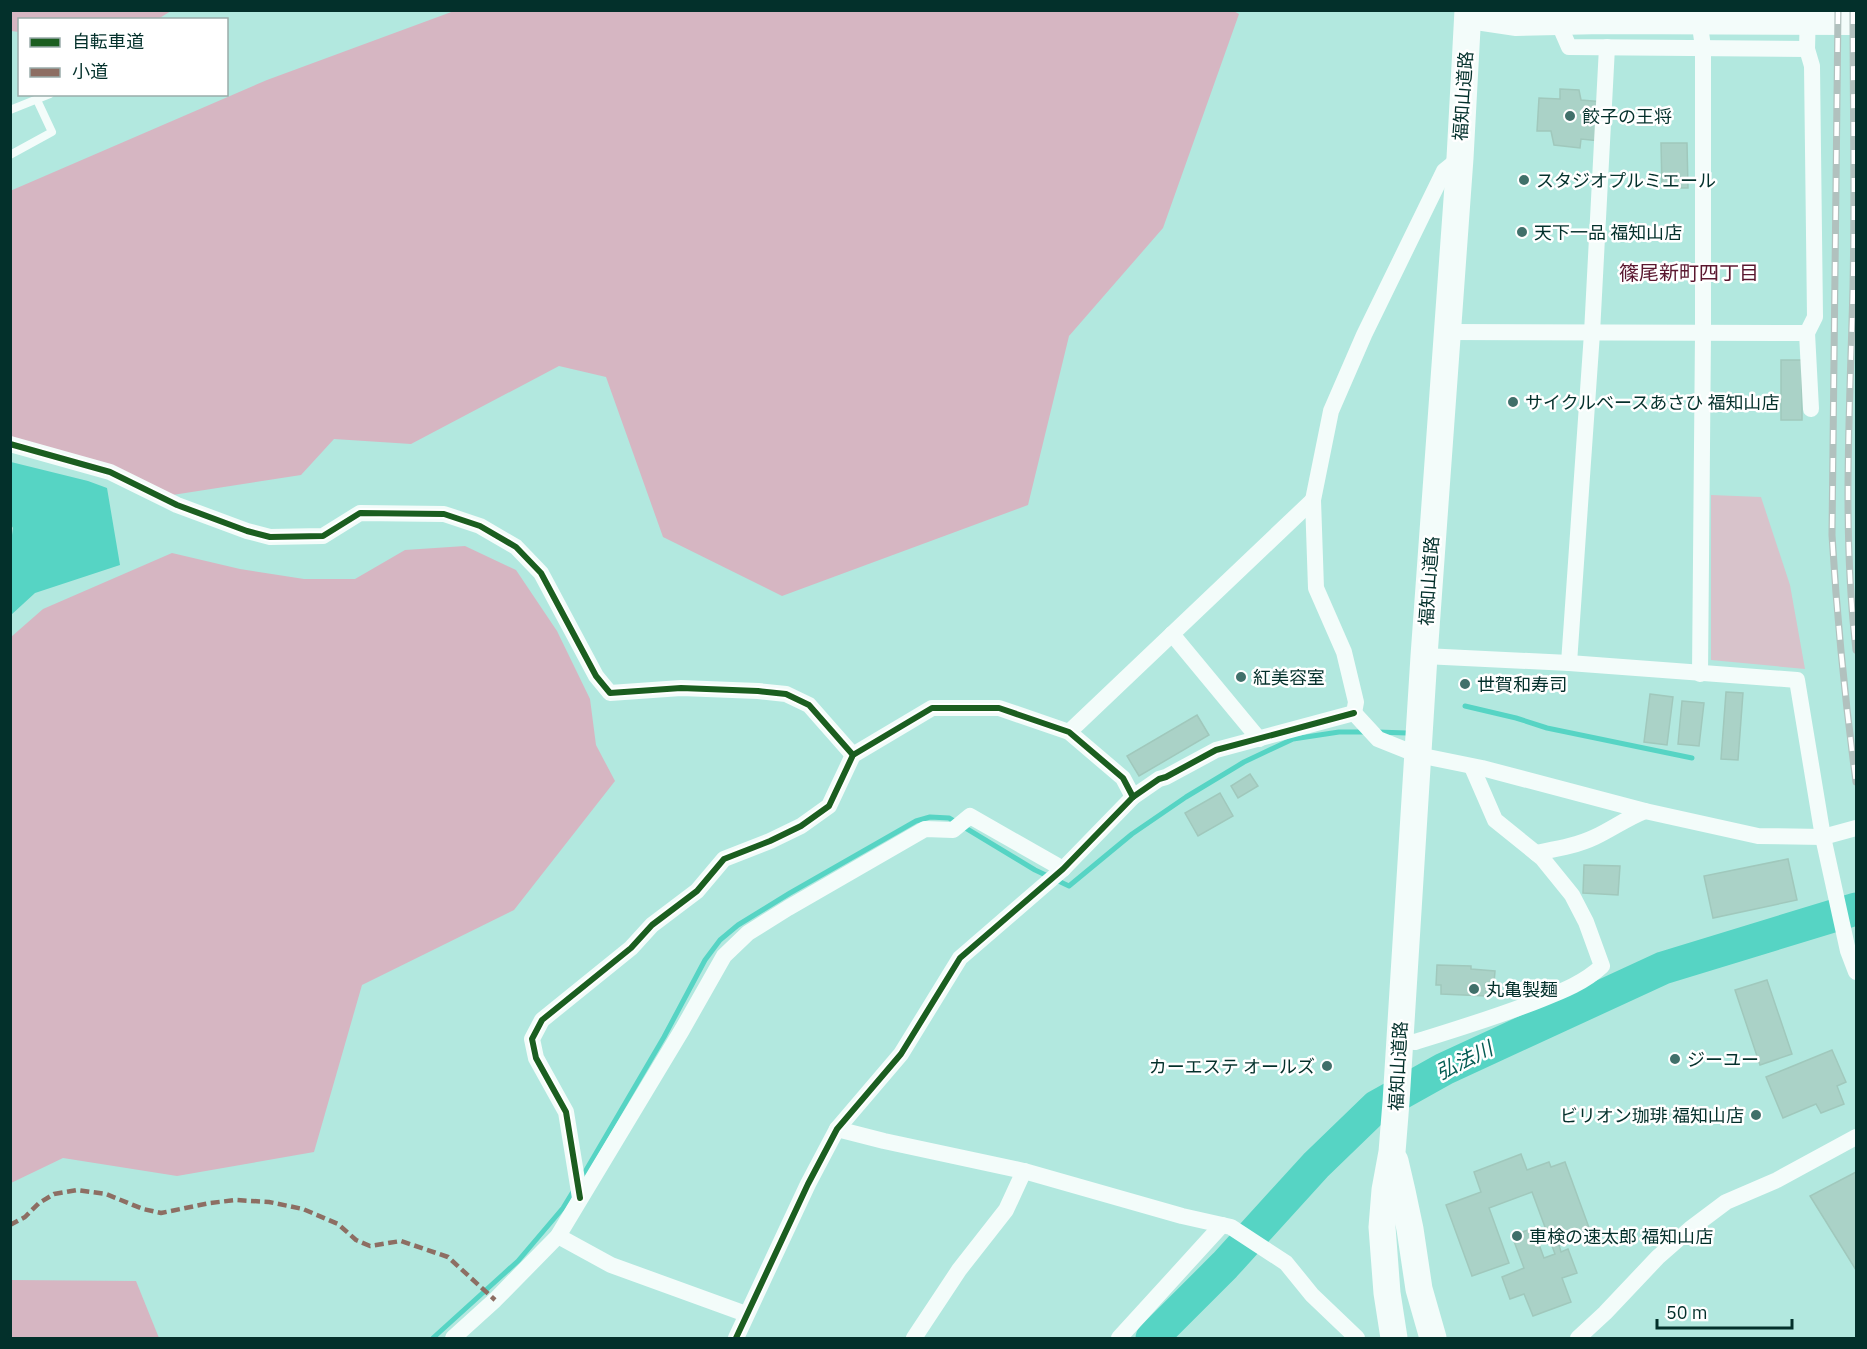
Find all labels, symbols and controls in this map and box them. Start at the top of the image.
legend [18,18,228,96]
text: 自転車道 [72,30,144,53]
street label: 福知山道路 [1448,50,1478,142]
text: 小道 [72,60,108,83]
place label: 餃子の王将 [1582,105,1672,128]
marker: 餃子の王将 [1563,109,1577,123]
place label: スタジオプルミエール [1536,169,1716,192]
marker: スタジオプルミエール [1517,173,1531,187]
place label: 天下一品 福知山店 [1534,221,1682,244]
marker: 天下一品 福知山店 [1515,225,1529,239]
district label: 篠尾新町四丁目 [1619,259,1759,286]
place label: サイクルベースあさひ 福知山店 [1525,391,1779,414]
marker: サイクルベースあさひ 福知山店 [1506,395,1520,409]
street label: 福知山道路 [1414,535,1444,627]
place label: 紅美容室 [1253,666,1325,689]
marker: 紅美容室 [1234,670,1248,684]
place label: 世賀和寿司 [1477,673,1567,696]
marker: 世賀和寿司 [1458,677,1472,691]
place label: 丸亀製麺 [1486,978,1558,1001]
marker: 丸亀製麺 [1467,982,1481,996]
street label: 福知山道路 [1384,1020,1412,1112]
water label: 弘法川 [1431,1034,1499,1085]
place label: ジーユー [1687,1048,1759,1071]
marker: ジーユー [1668,1052,1682,1066]
place label: カーエステ オールズ [1149,1055,1315,1078]
marker: カーエステ オールズ [1320,1059,1334,1073]
place label: ビリオン珈琲 福知山店 [1560,1104,1744,1127]
marker: ビリオン珈琲 福知山店 [1749,1108,1763,1122]
place label: 車検の速太郎 福知山店 [1529,1225,1713,1248]
marker: 車検の速太郎 福知山店 [1510,1229,1524,1243]
scale bar [1657,1292,1792,1330]
text: 50 m [1666,1301,1708,1324]

